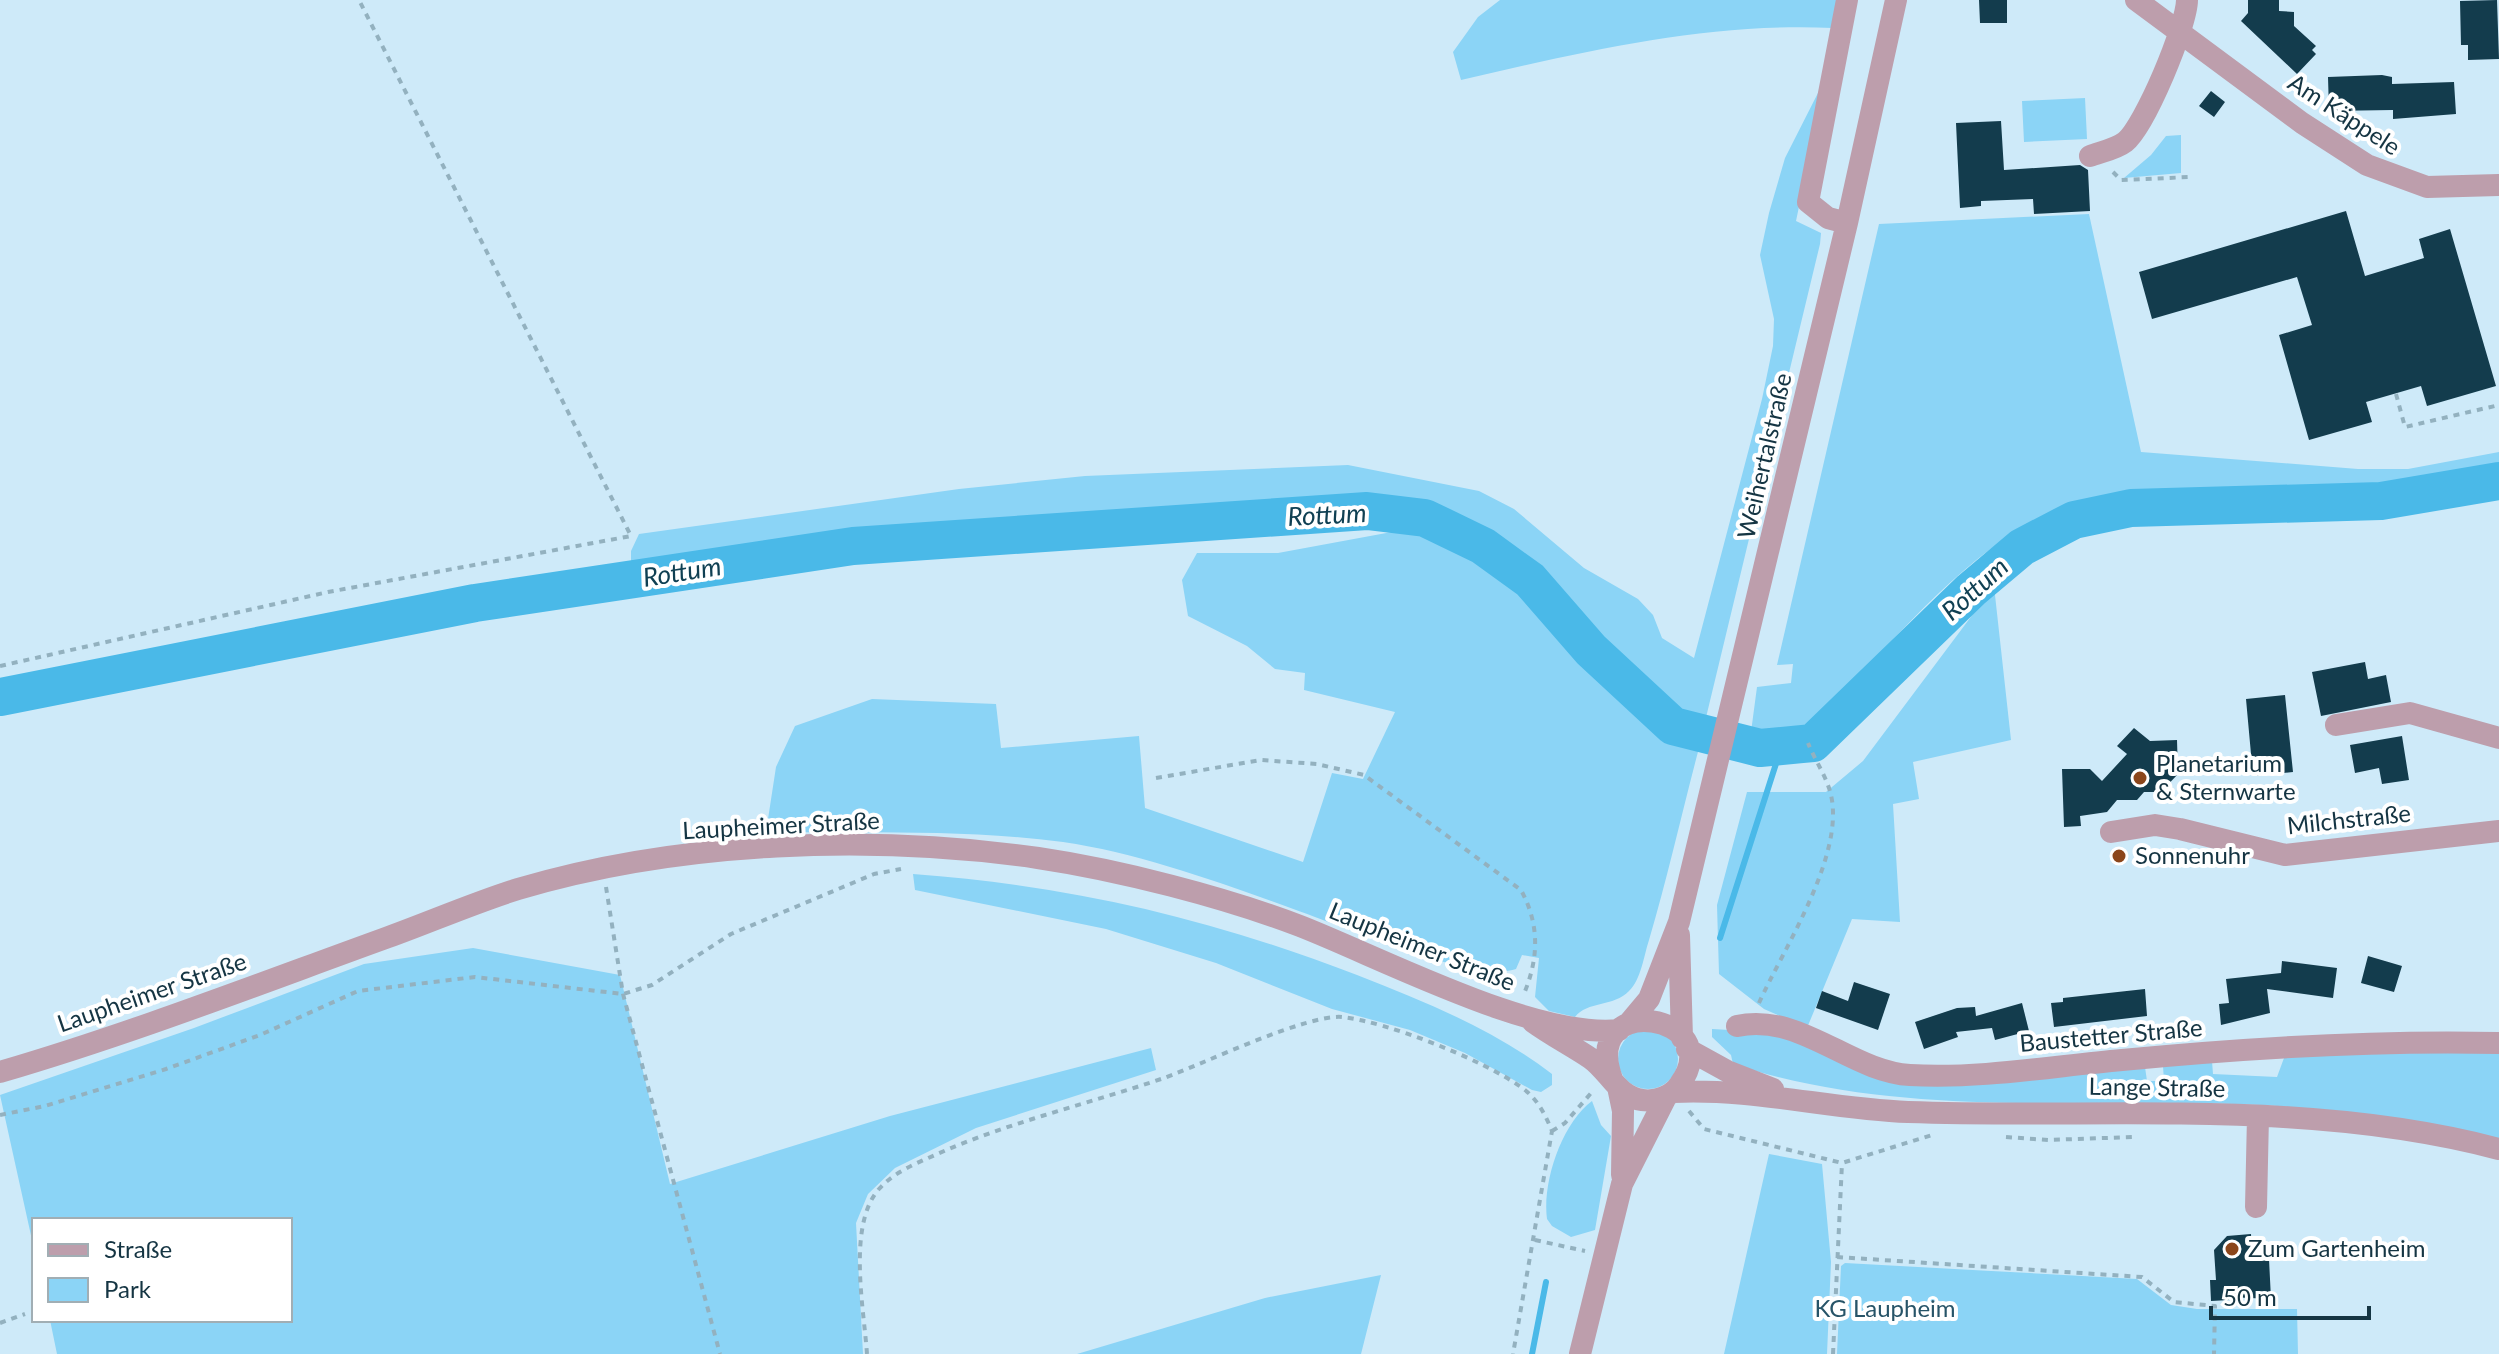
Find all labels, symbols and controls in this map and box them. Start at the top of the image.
street label: Am Käppele [2283,67,2406,161]
street label: Weihertalstraße [1730,370,1797,541]
water label: Rottum [1287,496,1367,532]
water label: Rottum [640,549,723,593]
water label: Rottum [1934,550,2014,627]
place label: Planetarium & Sternwarte [2156,748,2296,805]
marker: Planetarium & Sternwarte [2131,769,2149,787]
street label: Milchstraße [2285,798,2412,839]
street label: Laupheimer Straße [681,805,880,844]
place label: Sonnenuhr [2135,840,2250,869]
marker: Sonnenuhr [2110,847,2128,865]
street label: Laupheimer Straße [1325,895,1520,996]
street label: Laupheimer Straße [53,946,250,1038]
street label: Baustetter Straße [2018,1012,2204,1057]
street label: Lange Straße [2088,1071,2226,1102]
legend [32,1218,292,1322]
place label: Zum Gartenheim [2248,1233,2425,1262]
text: Straße [104,1234,172,1263]
marker: Zum Gartenheim [2223,1240,2241,1258]
scale bar [2211,1270,2369,1320]
text: Park [104,1274,152,1303]
text: 50 m [2223,1282,2277,1311]
park label: KG Laupheim [1814,1293,1956,1322]

